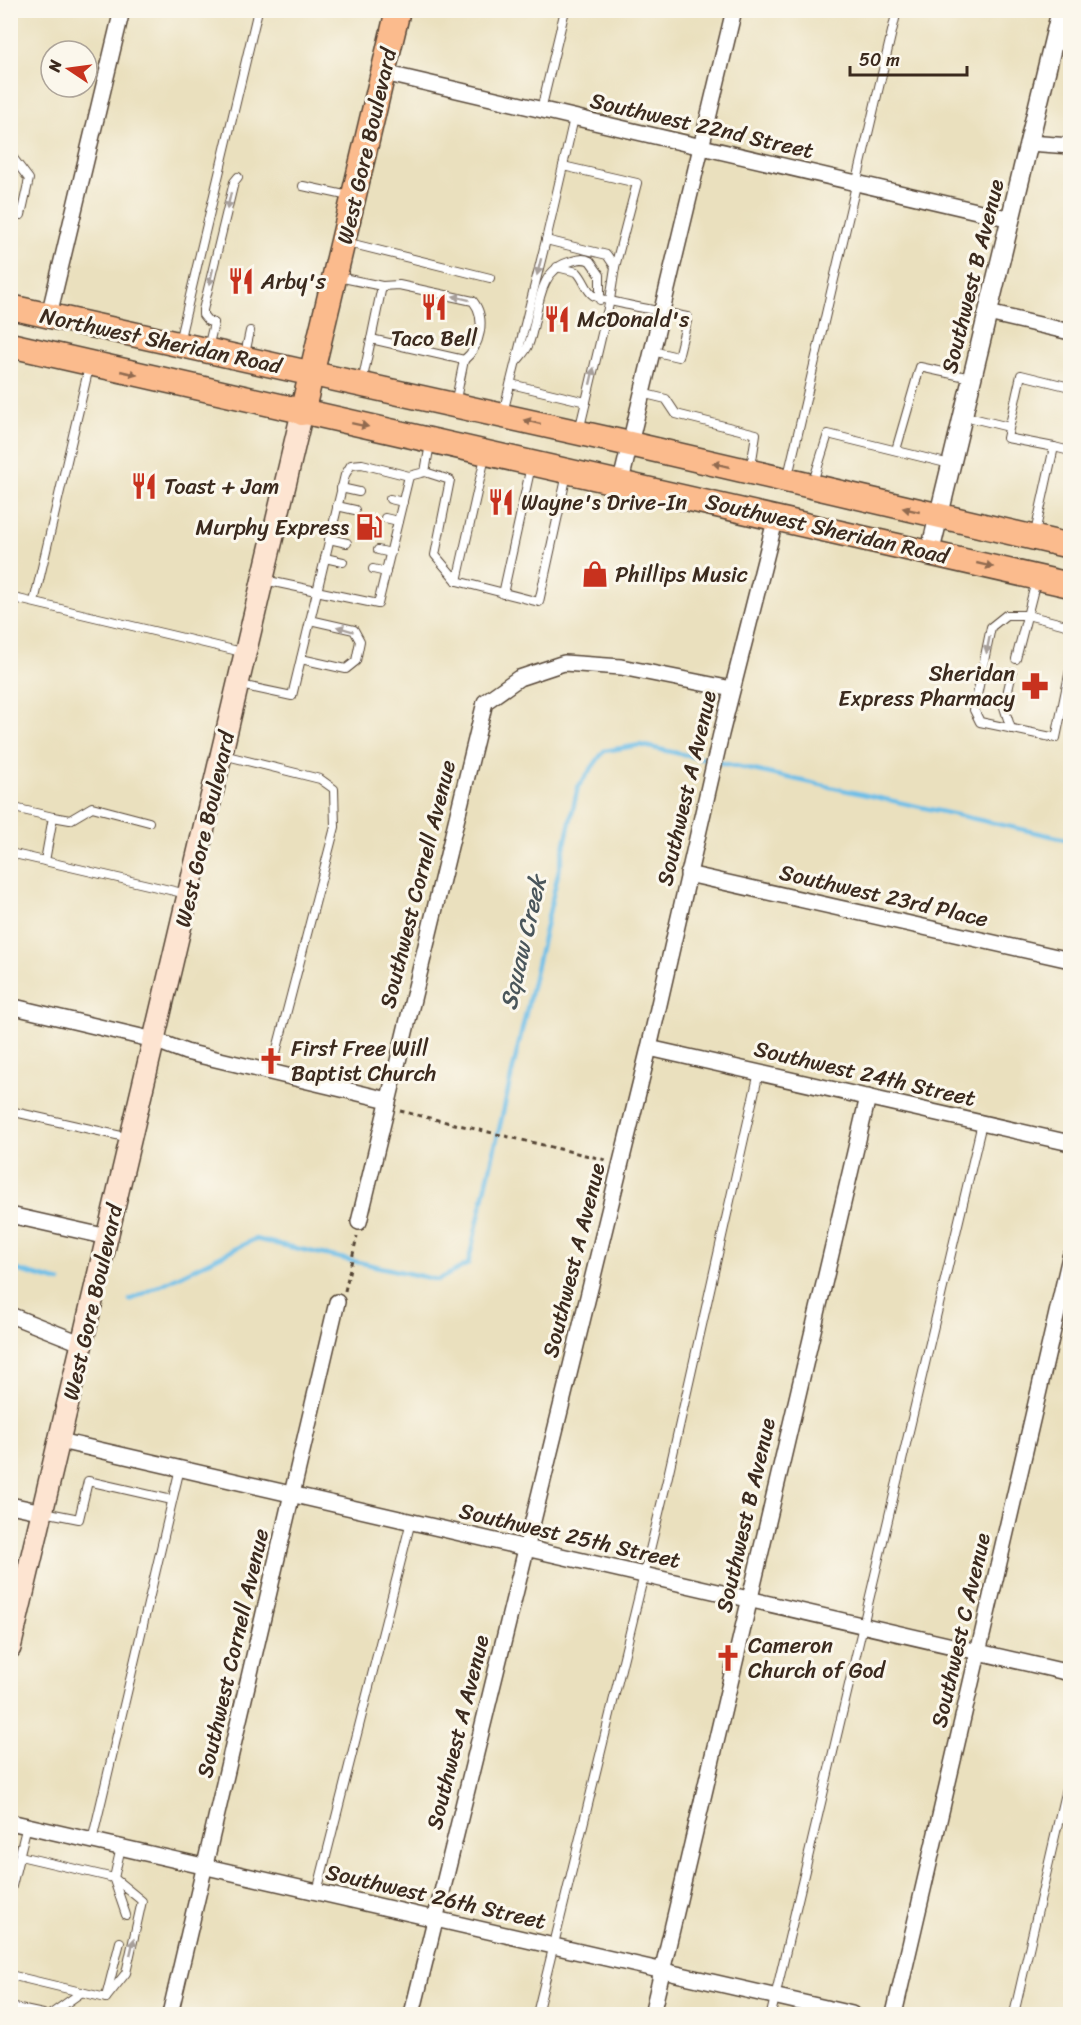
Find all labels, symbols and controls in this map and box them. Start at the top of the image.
north arrow [39,39,99,99]
scale bar [850,39,967,77]
street label: West Gore Boulevard [325,43,408,248]
text: 50 m [859,44,900,76]
text: N [39,56,70,75]
street label: Southwest 22nd Street [586,81,818,170]
street label: Southwest B Avenue [929,174,1016,377]
one-way arrow [224,192,233,211]
one-way arrow [534,258,544,276]
place label: Arby's [260,262,327,301]
restaurant icon: Arby's [226,266,256,296]
one-way arrow [206,268,215,287]
restaurant icon: Taco Bell [419,292,449,322]
one-way arrow [451,293,470,303]
street label: Northwest Sheridan Road [37,296,287,385]
place label: McDonald's [577,300,690,339]
restaurant icon: McDonald's [542,304,572,334]
place label: Taco Bell [391,319,478,358]
one-way arrow [588,366,597,385]
one-way arrow [120,368,138,378]
one-way arrow [523,417,542,426]
one-way arrow [350,421,369,430]
one-way arrow [711,460,730,469]
place label: Toast + Jam [164,467,279,506]
restaurant icon: Toast + Jam [129,471,159,501]
street label: Southwest Sheridan Road [701,482,954,576]
place label: Wayne's Drive-In [521,483,687,522]
restaurant icon: Wayne's Drive-In [486,487,516,517]
one-way arrow [902,504,920,514]
place label: Murphy Express [195,508,349,547]
fuel station icon: Murphy Express [354,512,384,542]
place label: Phillips Music [615,555,748,594]
shop icon: Phillips Music [580,559,610,589]
one-way arrow [976,561,995,570]
one-way arrow [336,624,354,633]
one-way arrow [983,636,992,655]
place label: Sheridan Express Pharmacy [838,654,1016,718]
pharmacy icon: Sheridan Express Pharmacy [1020,671,1050,701]
street label: Southwest A Avenue [645,686,728,890]
street label: West Gore Boulevard [163,726,246,931]
street label: Southwest Cornell Avenue [368,756,467,1012]
street label: Southwest 23rd Place [776,853,992,938]
water label: Squaw Creek [487,869,559,1014]
place label: First Free Will Baptist Church [291,1029,436,1093]
street label: Southwest 24th Street [750,1029,980,1118]
church icon: First Free Will Baptist Church [256,1046,286,1076]
street label: Southwest A Avenue [530,1158,617,1362]
street label: West Gore Boulevard [51,1199,134,1404]
street label: Southwest B Avenue [704,1413,787,1616]
street label: Southwest 25th Street [455,1491,685,1580]
street label: Southwest Cornell Avenue [185,1525,280,1782]
street label: Southwest C Avenue [919,1528,1002,1731]
place label: Cameron Church of God [748,1626,886,1690]
street label: Southwest A Avenue [414,1630,501,1834]
church icon: Cameron Church of God [713,1643,743,1673]
street label: Southwest 26th Street [322,1852,550,1941]
one-way arrow [127,1937,137,1956]

